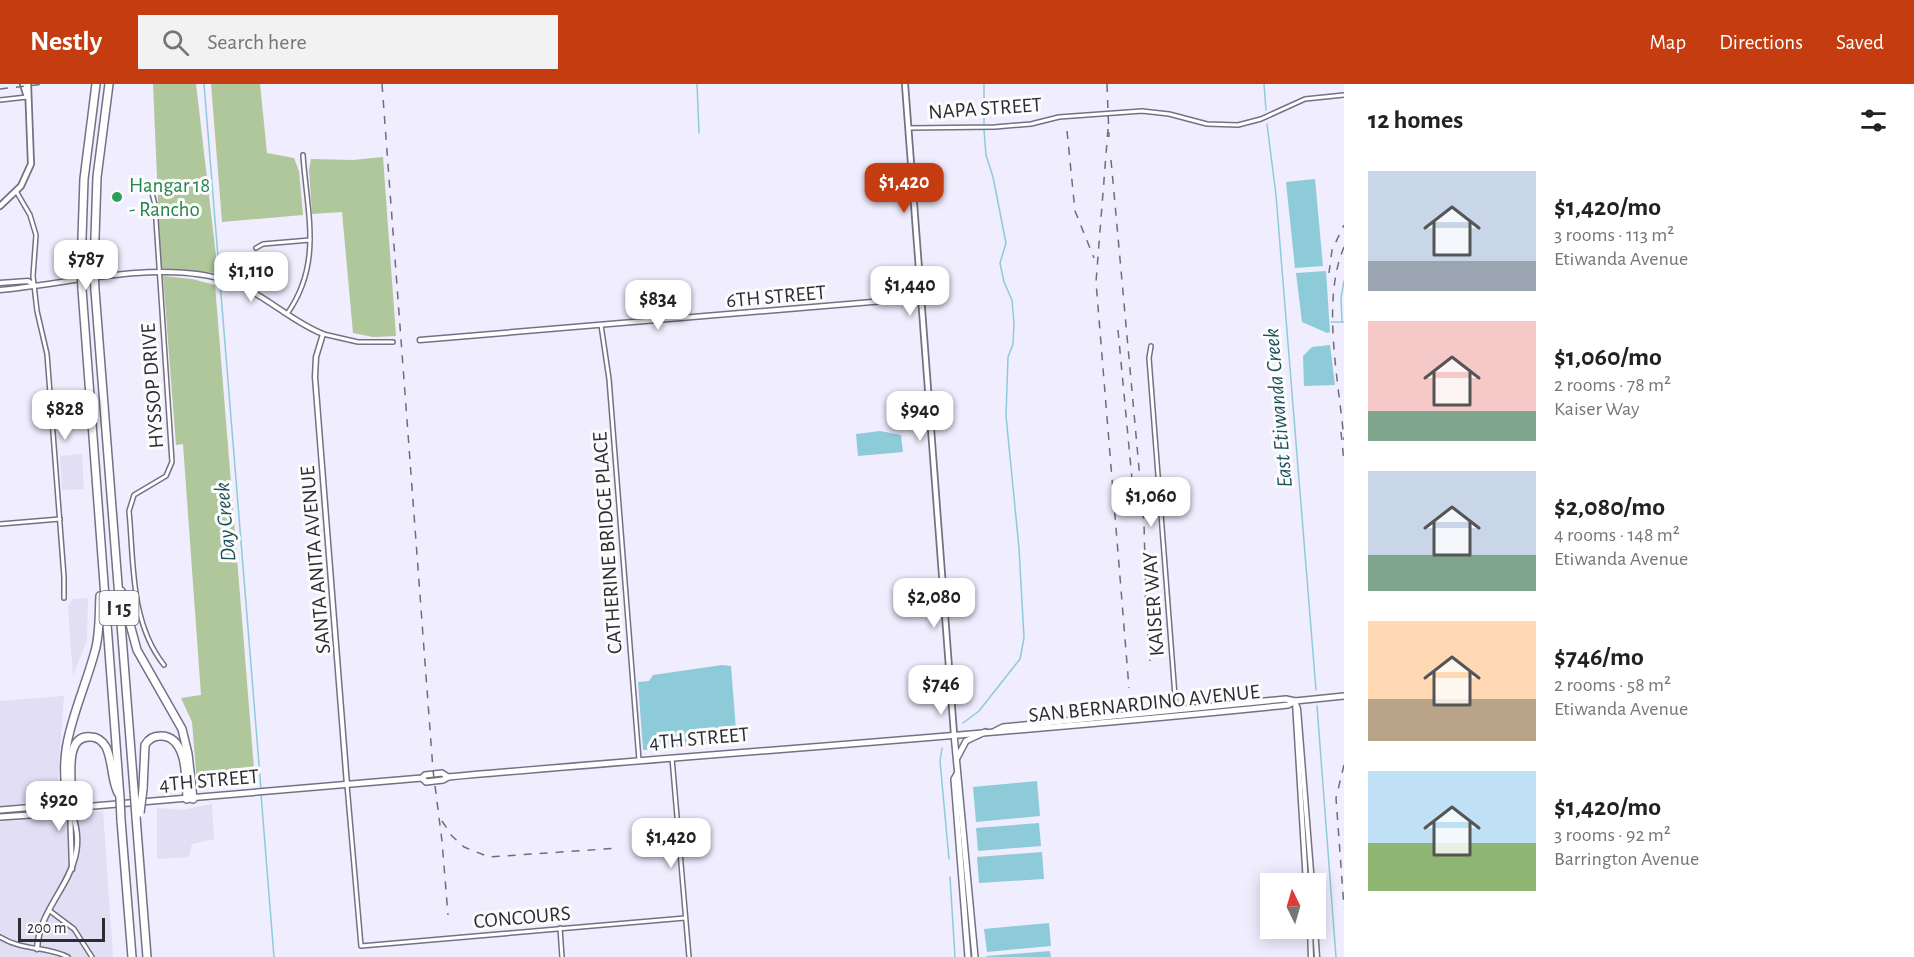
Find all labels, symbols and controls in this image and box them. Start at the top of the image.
search box [138,15,558,69]
icon: search [159,26,192,59]
text: Nestly [30,28,102,56]
text: Search here [207,31,307,53]
text: Map [1650,32,1686,53]
text: Directions [1719,32,1803,53]
text: Saved [1836,32,1884,53]
street label: NAPA STREET [927,94,1043,123]
icon: filters [1857,104,1890,137]
text: 12 homes [1368,107,1463,133]
pin: $1,420 [855,163,953,214]
text: $1,420 [879,172,929,192]
place label: Hangar 18 - Rancho [129,175,210,220]
marker: Hangar 18 - Rancho [110,190,124,204]
text: $1,420/mo [1554,194,1661,220]
icon: home [1416,195,1488,267]
text: 3 rooms · 113 m² [1554,225,1674,245]
pin: $787 [50,240,122,291]
text: $787 [68,249,104,269]
text: Etiwanda Avenue [1554,249,1688,269]
pin: $1,110 [202,252,300,303]
text: $1,110 [228,261,274,281]
pin: $1,440 [861,266,959,317]
text: $1,440 [884,275,936,295]
pin: $834 [622,280,694,331]
street label: 6TH STREET [725,282,827,311]
text: $834 [639,289,677,309]
street label: HYSSOP DRIVE [138,323,167,449]
water label: East Etiwanda Creek [1260,327,1296,489]
text: $1,060/mo [1554,344,1662,370]
icon: home [1416,345,1488,417]
text: 2 rooms · 78 m² [1554,375,1671,395]
pin: $828 [29,390,101,441]
pin: $940 [884,391,956,442]
text: $828 [46,399,84,419]
text: Kaiser Way [1554,399,1640,419]
text: $940 [900,400,940,420]
street label: CATHERINE BRIDGE PLACE [589,431,626,655]
street label: SANTA ANITA AVENUE [297,465,334,655]
pin: $1,060 [1102,477,1200,528]
water label: Day Creek [211,481,239,563]
text: $1,060 [1125,486,1177,506]
text: $2,080/mo [1554,494,1665,520]
icon: home [1416,495,1488,567]
text: 4 rooms · 148 m² [1554,525,1680,545]
text: Etiwanda Avenue [1554,549,1688,569]
street label: KAISER WAY [1139,551,1168,657]
pin: $2,080 [885,578,983,629]
text: $2,080 [907,587,961,607]
road number: I 15 [100,591,138,625]
text: $746/mo [1554,644,1644,670]
icon: home [1416,645,1488,717]
pin: $746 [905,665,977,716]
text: $746 [922,674,960,694]
text: 2 rooms · 58 m² [1554,675,1671,695]
street label: SAN BERNARDINO AVENUE [1027,681,1261,726]
text: Etiwanda Avenue [1554,699,1688,719]
street label: 4TH STREET [648,724,750,753]
street label: 4TH STREET [158,766,260,795]
pin: $920 [23,781,95,832]
text: $920 [40,790,78,810]
text: $1,420/mo [1554,794,1661,820]
icon: home [1416,795,1488,867]
pin: $1,420 [622,818,720,869]
text: 3 rooms · 92 m² [1554,825,1671,845]
text: $1,420 [646,827,696,847]
text: Barrington Avenue [1554,849,1699,869]
north arrow [1260,873,1326,939]
map controls [1260,873,1326,939]
street label: CONCOURS [473,903,571,932]
scale bar [18,915,105,942]
text: 200 m [27,920,67,936]

